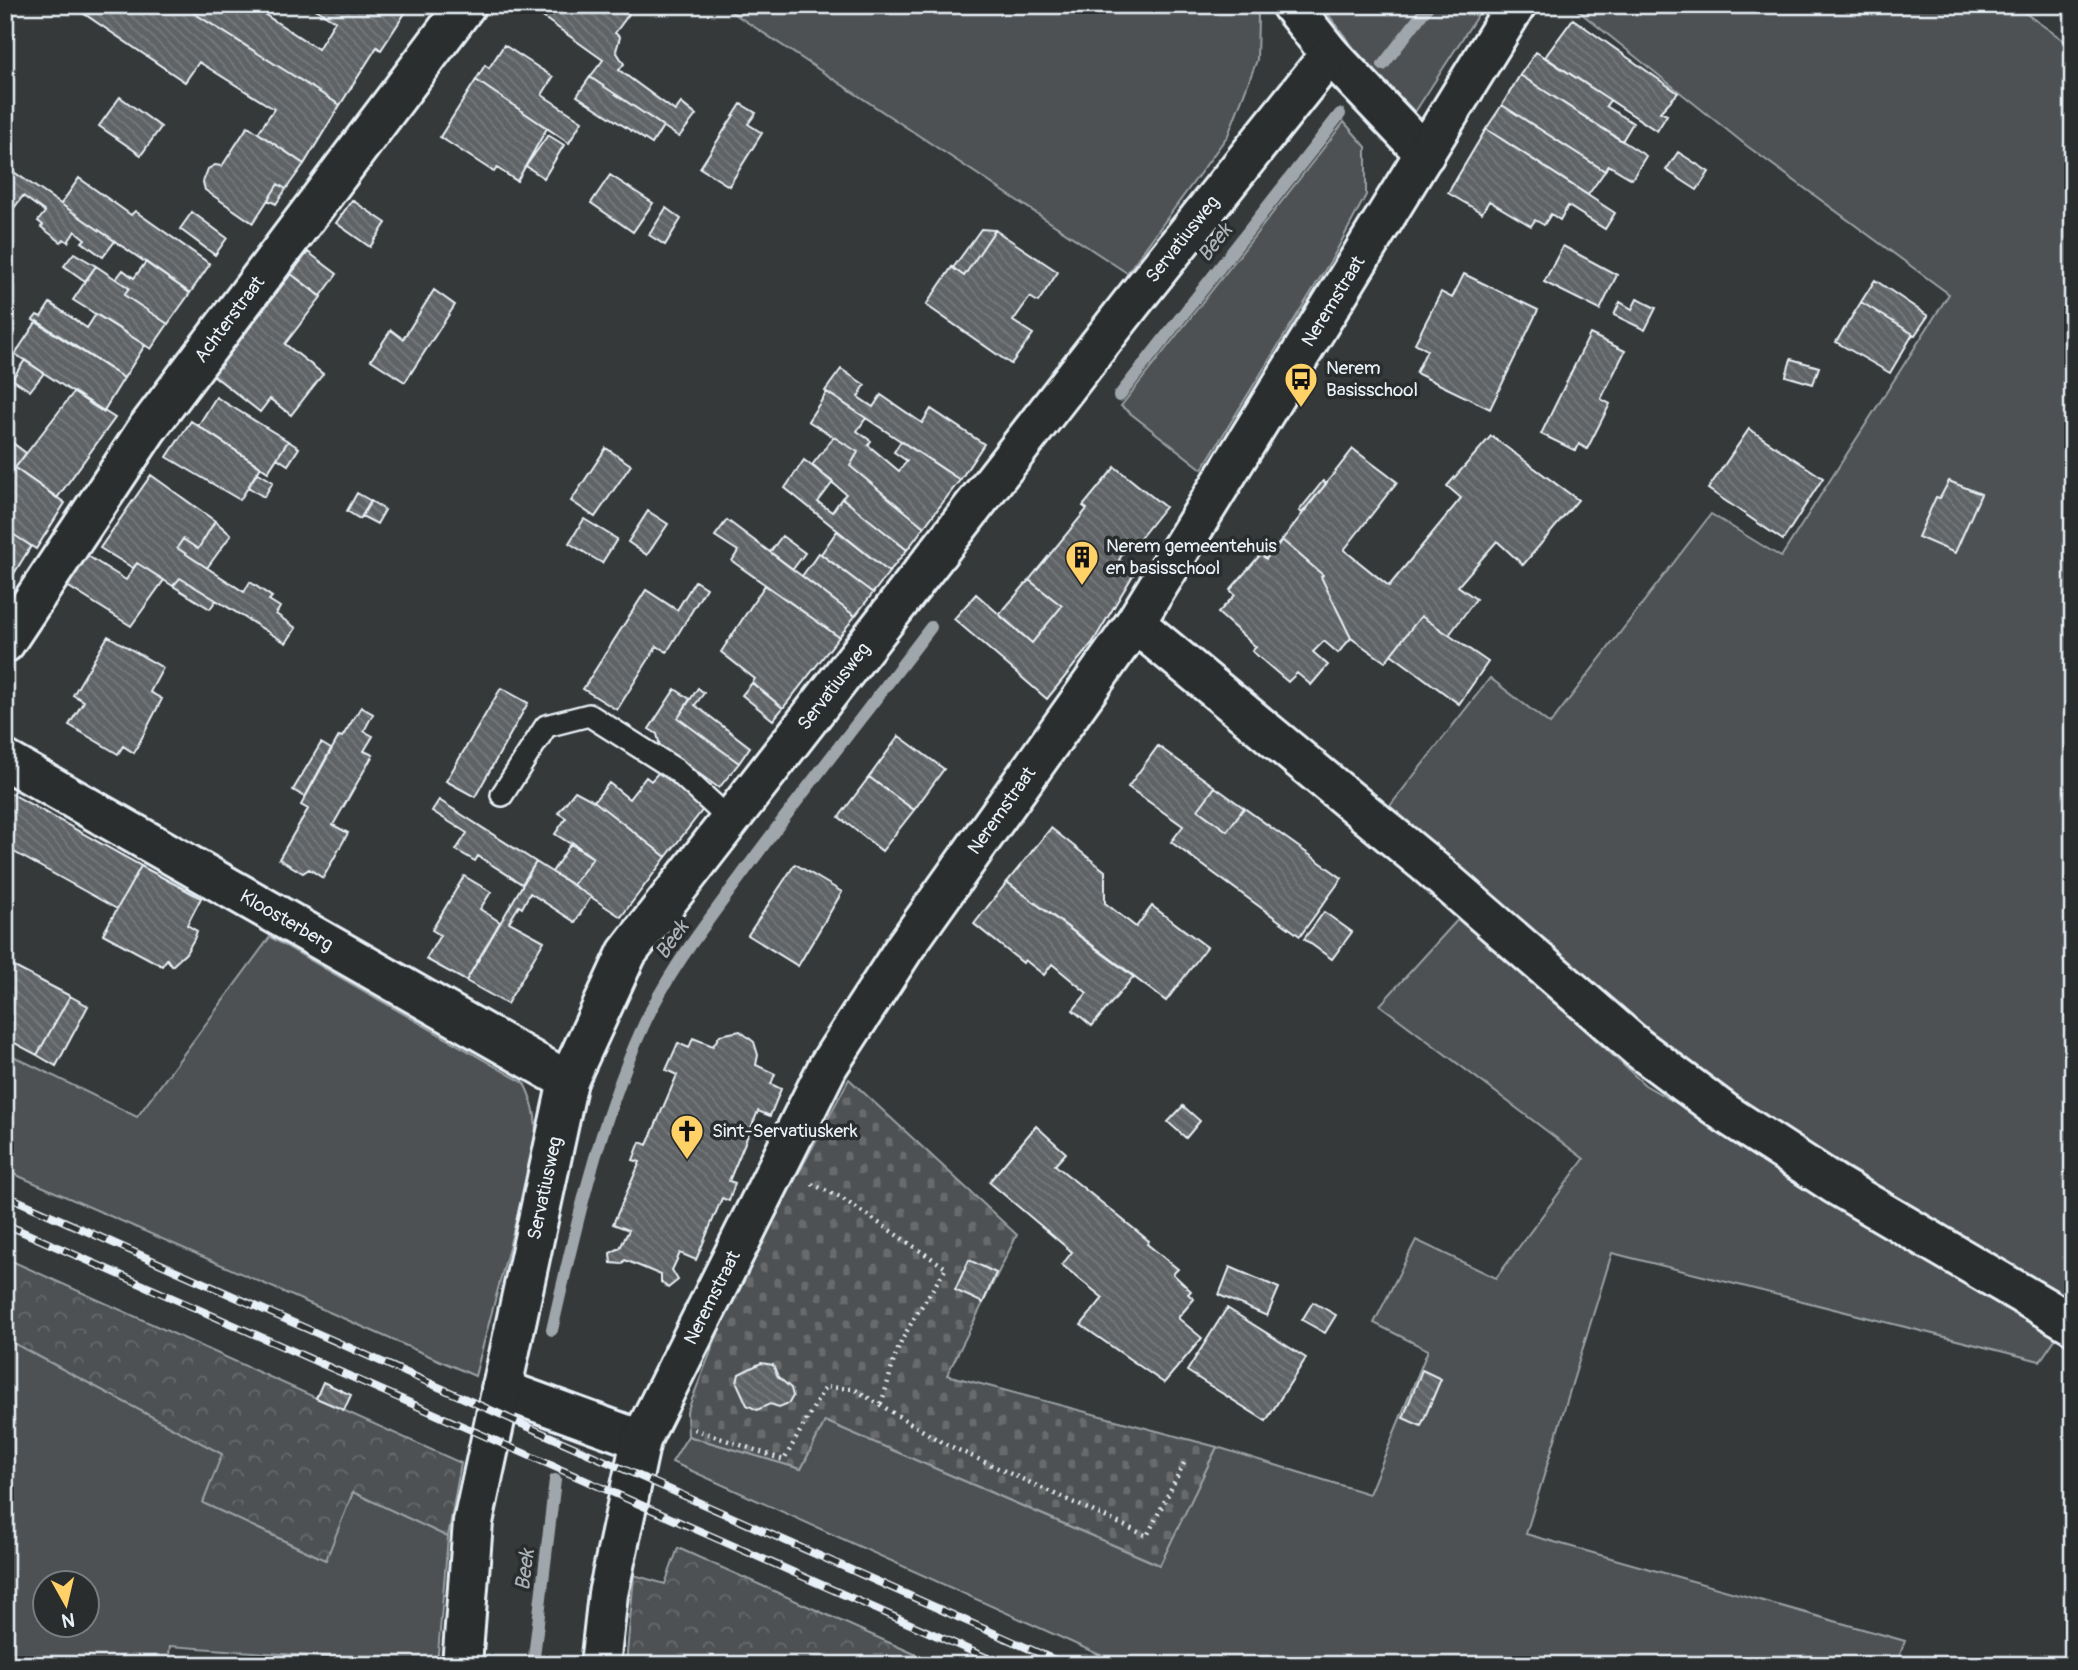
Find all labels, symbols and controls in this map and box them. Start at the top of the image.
street label: Servatiusweg [1140,191,1225,288]
water label: Beek [1192,217,1240,268]
street label: Neremstraat [1296,251,1370,351]
street label: Achterstraat [189,271,270,368]
place label: Nerem Basisschool [1326,356,1418,402]
bus stop icon: Nerem Basisschool [1282,360,1320,409]
place label: Nerem gemeentehuis en basisschool [1106,534,1277,580]
building icon: Nerem gemeentehuis en basisschool [1063,538,1101,587]
street label: Servatiusweg [792,638,876,735]
street label: Neremstraat [962,762,1041,859]
street label: Kloosterberg [235,884,338,957]
water label: Beek [649,913,696,965]
church icon: Sint-Servatiuskerk [668,1112,706,1161]
place label: Sint-Servatiuskerk [712,1119,858,1143]
street label: Servatiusweg [522,1134,568,1242]
street label: Neremstraat [679,1246,746,1349]
water label: Beek [509,1546,541,1592]
north arrow [32,1568,102,1638]
text: N [60,1607,76,1633]

